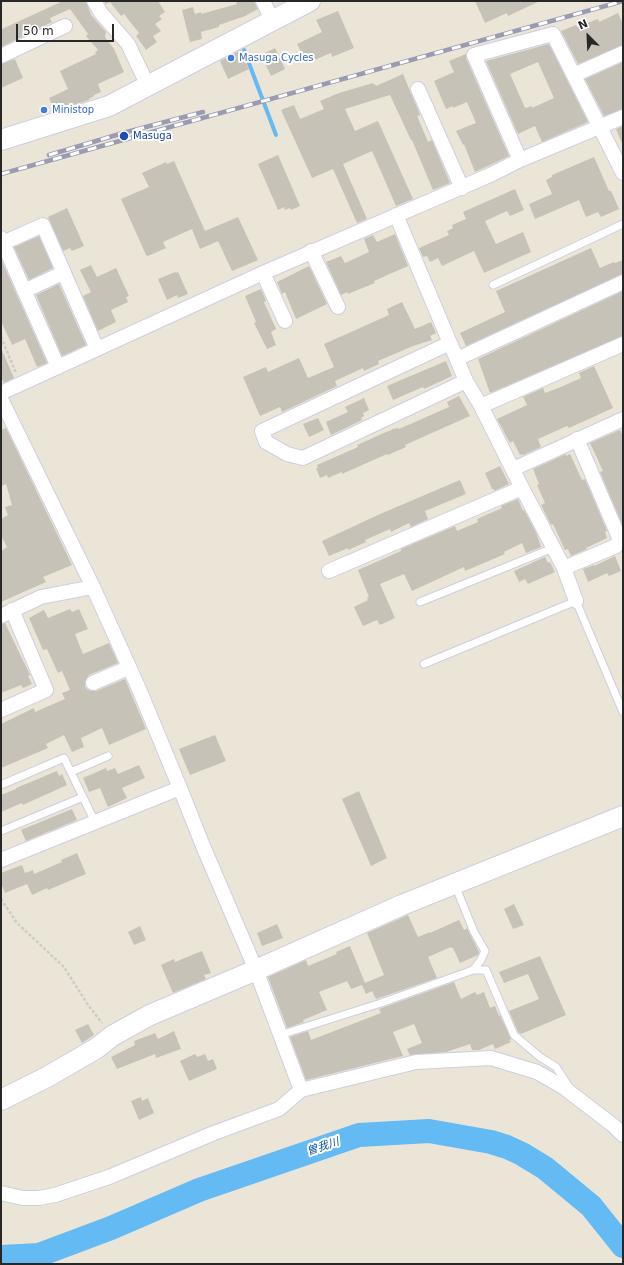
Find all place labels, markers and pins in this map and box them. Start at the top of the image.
place label: Masuga Cycles [239,52,313,64]
marker: Masuga Cycles [226,53,236,63]
place label: Ministop [52,104,94,116]
marker: Ministop [39,105,49,115]
marker: Masuga [118,130,130,142]
place label: Masuga [133,130,172,142]

